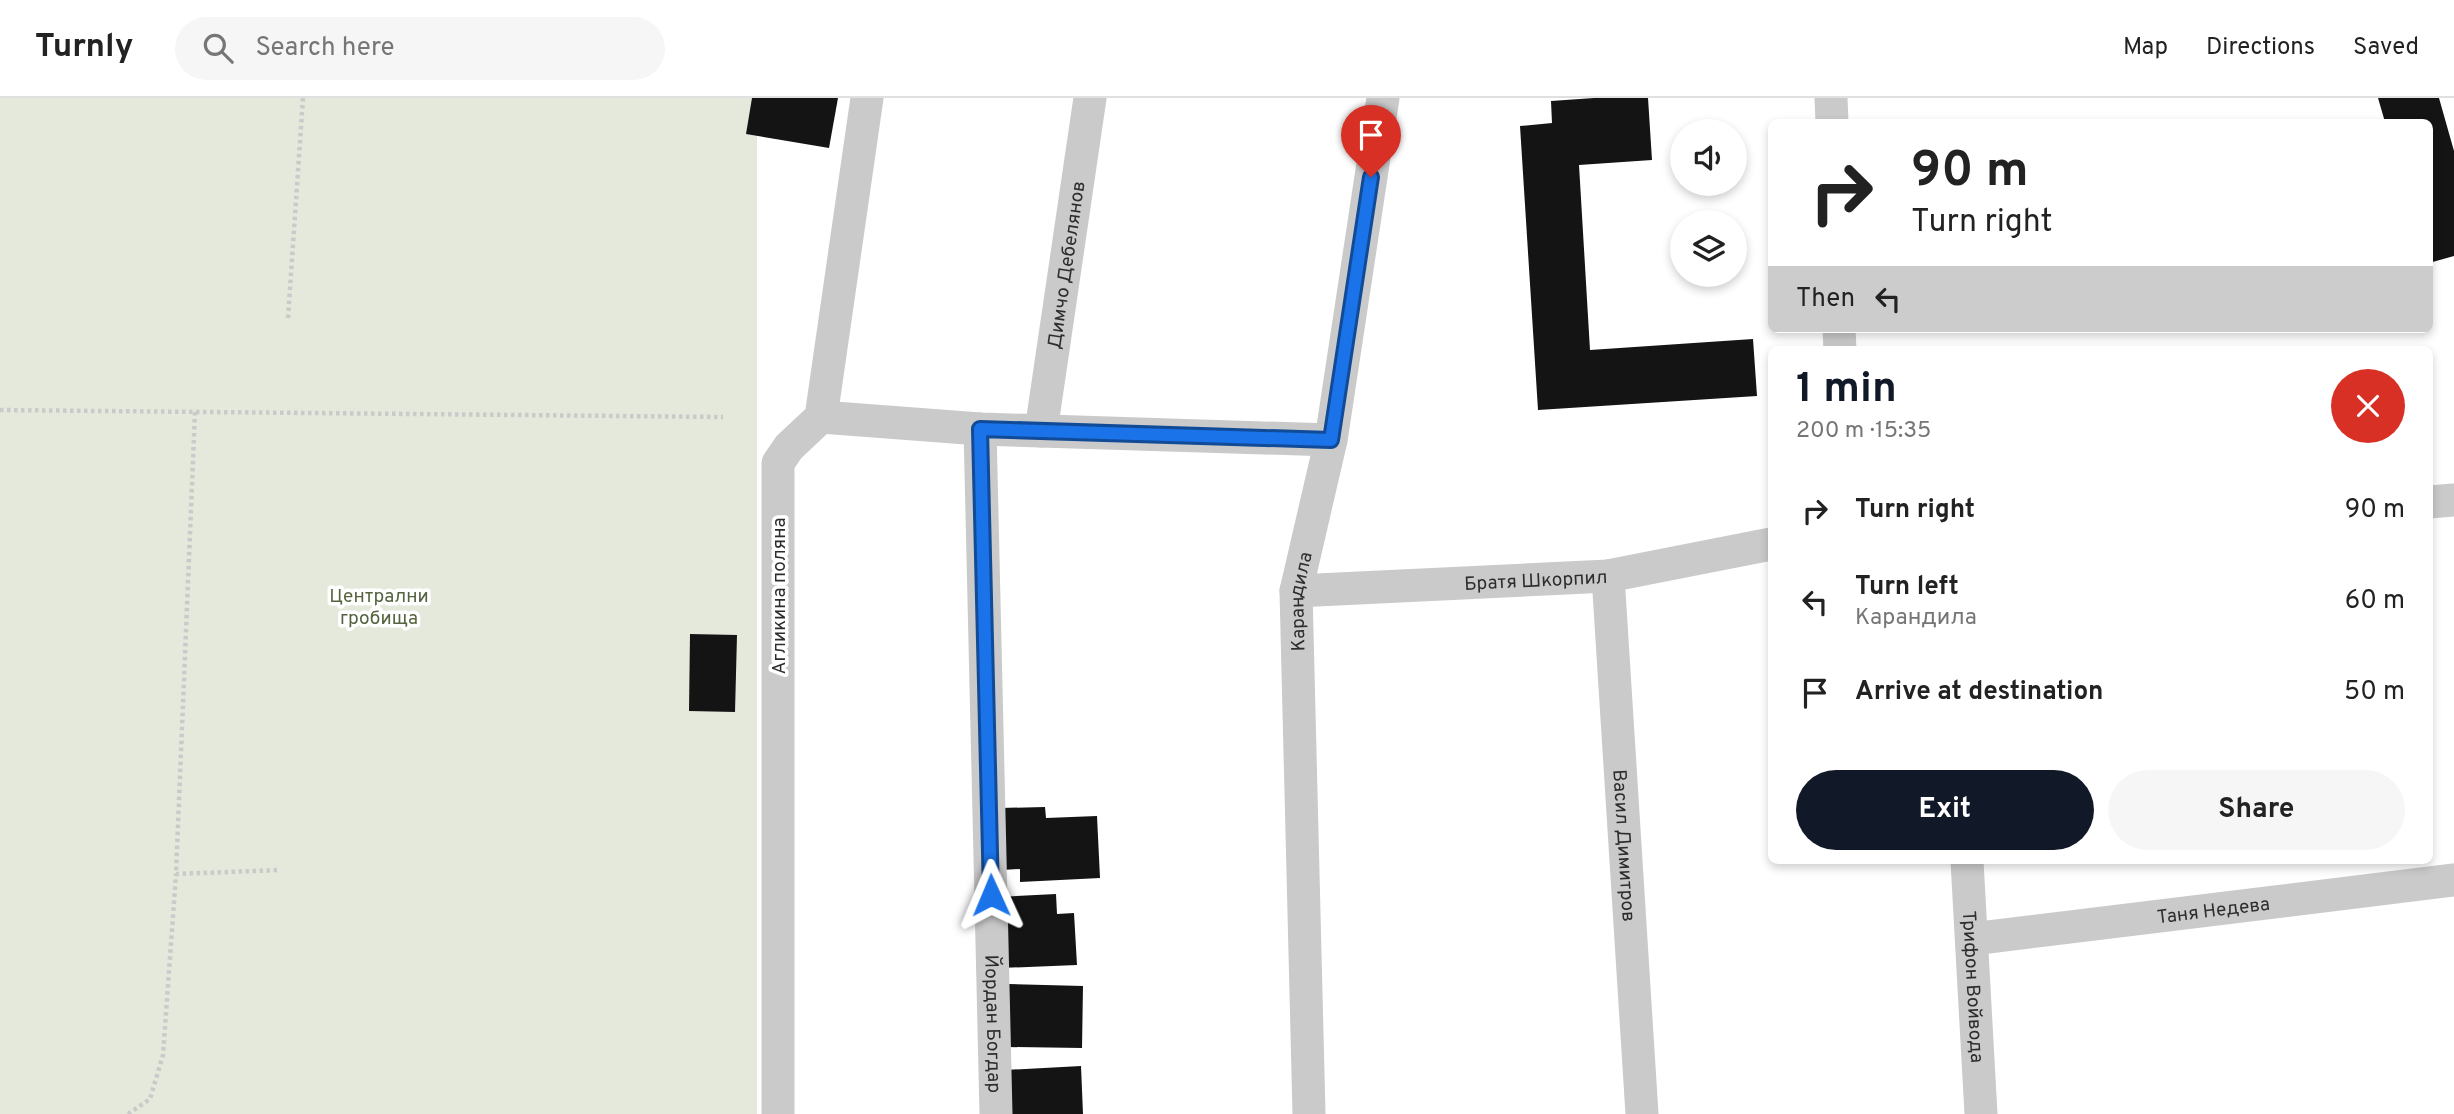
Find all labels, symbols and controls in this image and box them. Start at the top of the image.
search box [175,17,665,80]
text: Turnly [35,27,133,69]
icon: search [199,29,237,67]
text: Search here [255,32,394,65]
text: Map [2123,33,2168,63]
text: Directions [2206,33,2315,63]
text: Saved [2353,33,2419,63]
pin [1341,105,1401,177]
icon: arrive [1352,116,1390,154]
map controls [1670,119,1747,287]
button: sound [1670,119,1747,196]
text: 90 m [1911,142,2029,204]
icon: right [1796,147,1887,238]
street label: Димчо Дебелянов [1043,179,1092,351]
text: Turn right [1911,203,2053,243]
button: layers [1670,210,1747,287]
icon: left [1869,280,1907,318]
text: Then [1796,283,1855,316]
text: 1 min [1796,364,1897,417]
button: close [2331,369,2405,443]
text: 200 m · 15:35 [1796,417,1931,446]
icon: right [1796,492,1834,530]
text: Turn right [1855,494,1975,527]
text: 90 m [2345,494,2405,527]
street label: Агликина поляна [768,517,792,675]
street label: Карандила [1285,550,1319,652]
street label: Братя Шкорпил [1464,566,1608,597]
text: Turn left [1855,571,1959,604]
icon: left [1796,583,1834,621]
park label: Централни гробища [329,585,429,631]
text: 60 m [2345,585,2405,618]
text: Карандила [1855,604,1977,633]
icon: arrive [1796,674,1834,712]
text: Arrive at destination [1855,676,2103,709]
text: 50 m [2344,676,2405,709]
street label: Васил Димитров [1606,769,1640,922]
button: Exit [1796,770,2094,850]
button: Share [2108,770,2405,850]
position arrow [954,858,1028,932]
street label: Таня Недева [2156,893,2271,930]
street label: Трифон Войвода [1956,910,1988,1064]
street label: Йордан Богдар [978,954,1006,1093]

